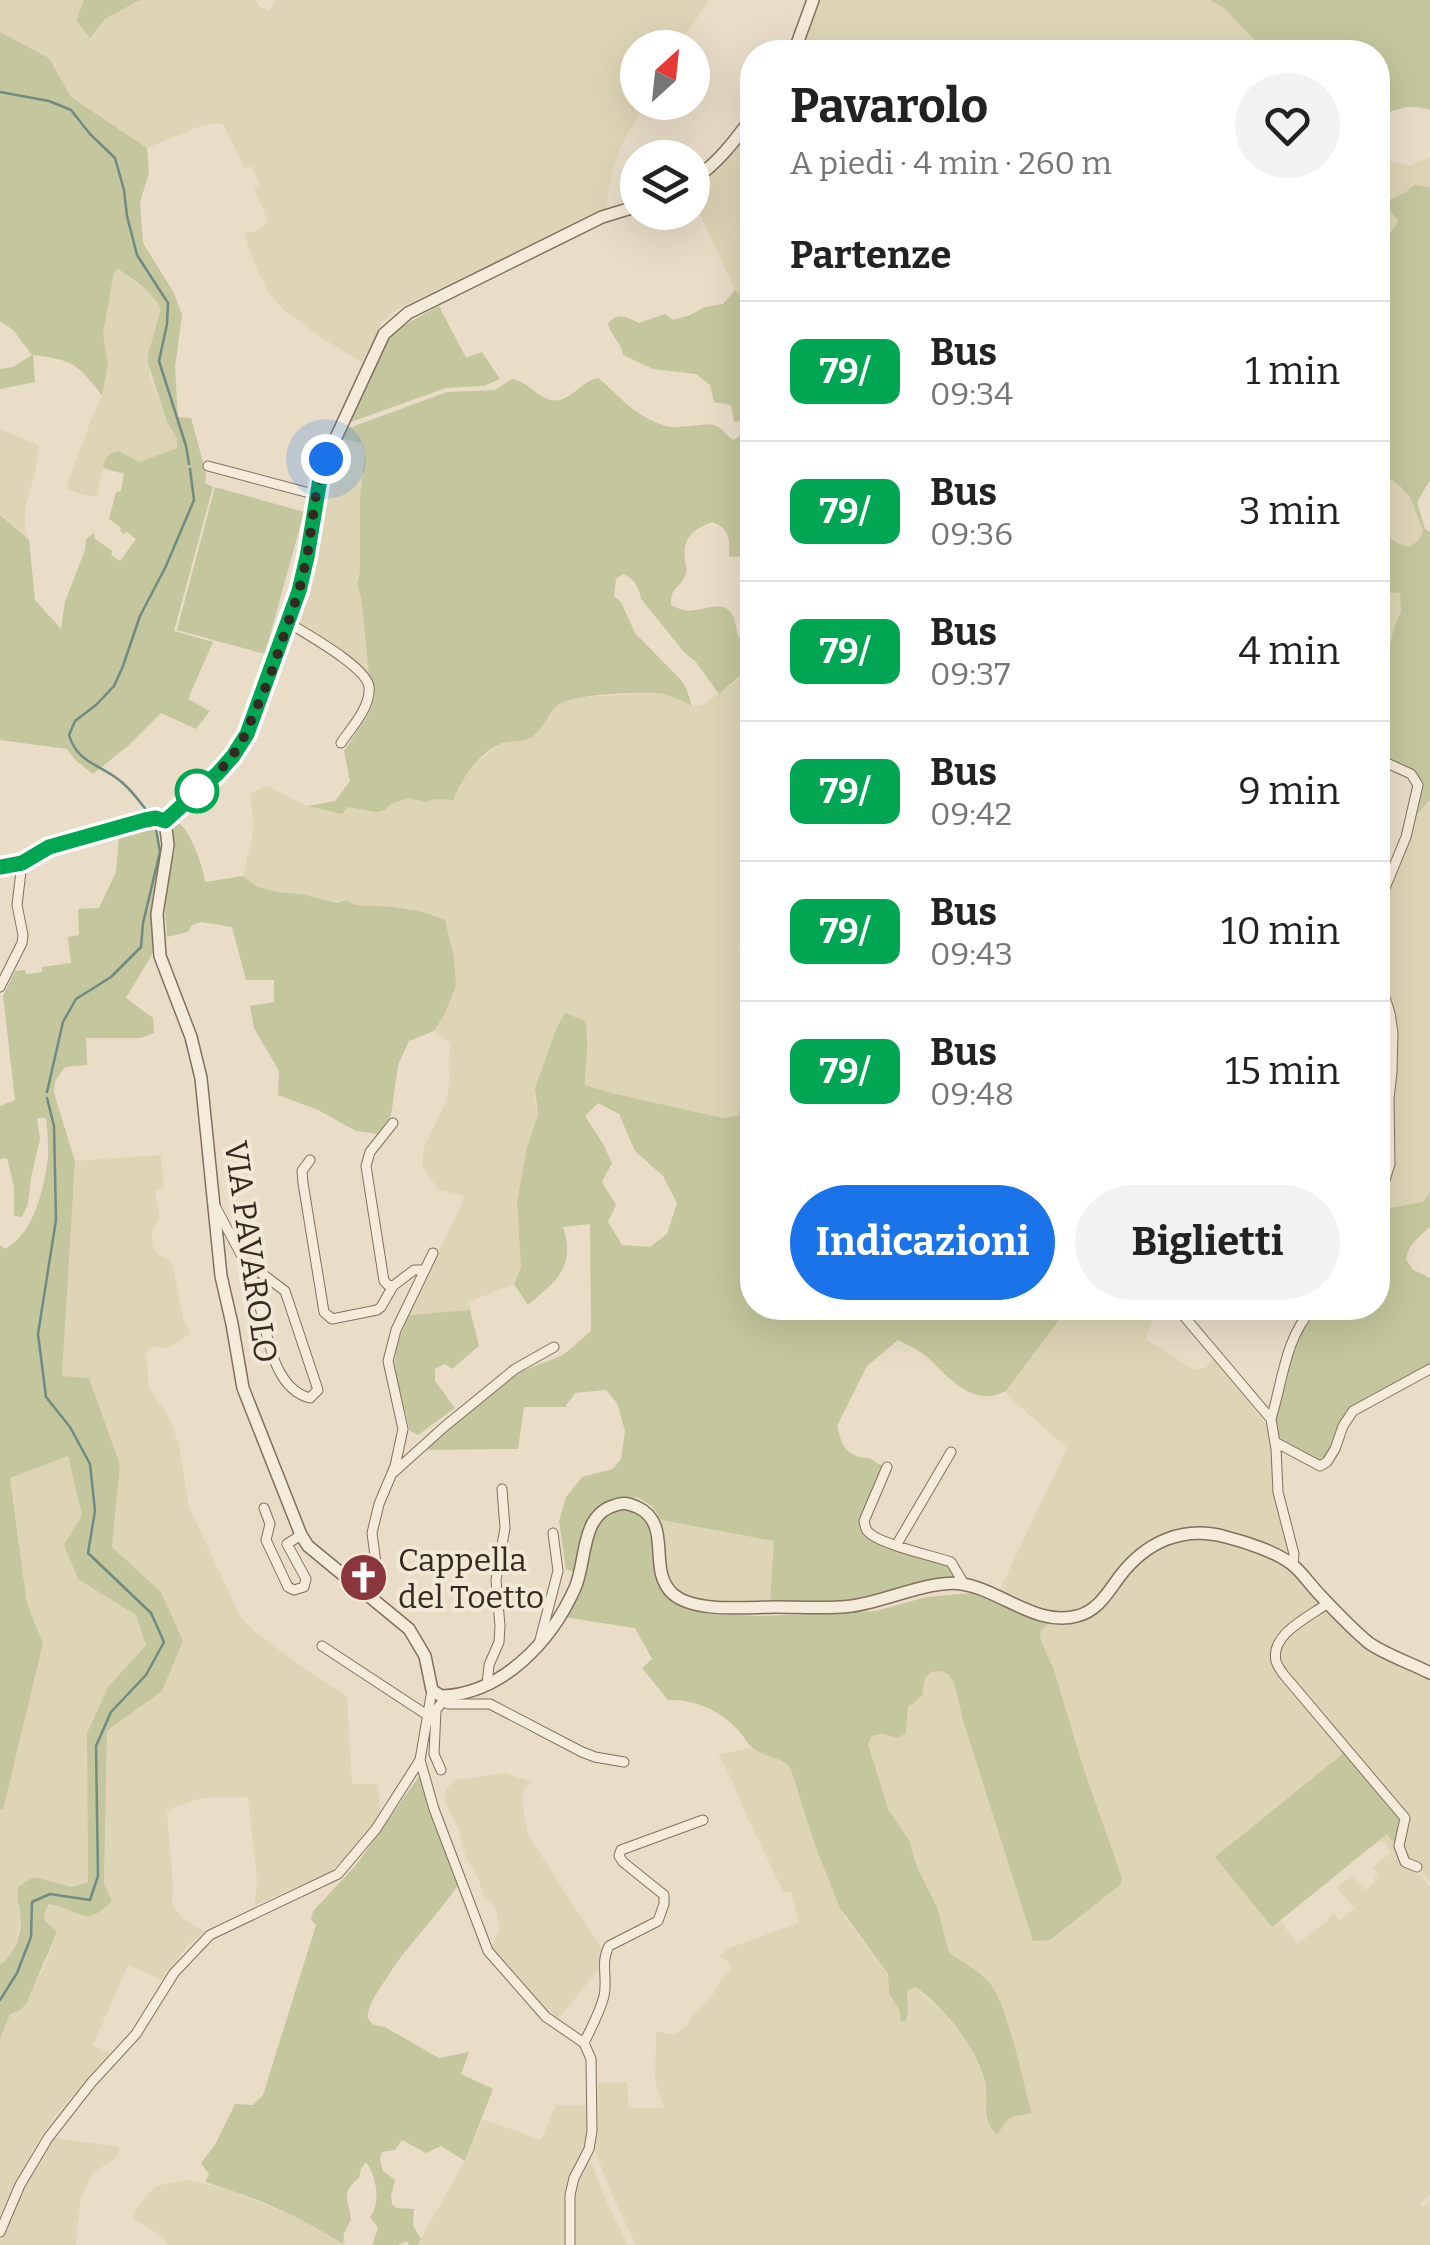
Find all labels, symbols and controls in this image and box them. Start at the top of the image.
north arrow [620,30,710,120]
map controls [620,30,710,230]
button: heart [1235,73,1340,178]
text: Pavarolo [790,77,988,135]
button: layers [620,140,710,230]
text: A piedi · 4 min · 260 m [790,144,1112,182]
text: Partenze [790,232,951,278]
text: Bus [930,329,997,375]
text: 1 min [1245,348,1340,394]
text: 79/ [819,350,871,392]
text: 09:34 [930,375,1013,413]
your location [301,434,351,484]
text: Bus [930,469,997,515]
text: 3 min [1239,488,1340,534]
text: 79/ [819,490,871,532]
text: 09:36 [930,515,1013,553]
text: Bus [930,609,997,655]
text: 4 min [1239,628,1340,674]
text: 79/ [819,630,871,672]
text: 09:37 [930,655,1010,693]
text: Bus [930,749,997,795]
text: 9 min [1239,768,1340,814]
unlabelled marker [176,770,218,812]
text: 79/ [819,770,871,812]
text: 09:42 [930,795,1012,833]
text: Bus [930,889,997,935]
text: 10 min [1221,908,1340,954]
text: 79/ [819,910,871,952]
text: 09:43 [930,935,1013,973]
text: Bus [930,1029,997,1075]
text: 15 min [1225,1048,1340,1094]
text: 79/ [819,1050,871,1092]
text: 09:48 [930,1075,1014,1113]
street label: VIA PAVAROLO [217,1139,285,1365]
button: Indicazioni [790,1185,1055,1300]
button: Biglietti [1075,1185,1340,1300]
place label: Cappella del Toetto [398,1541,544,1616]
church icon: Cappella del Toetto [337,1552,389,1604]

